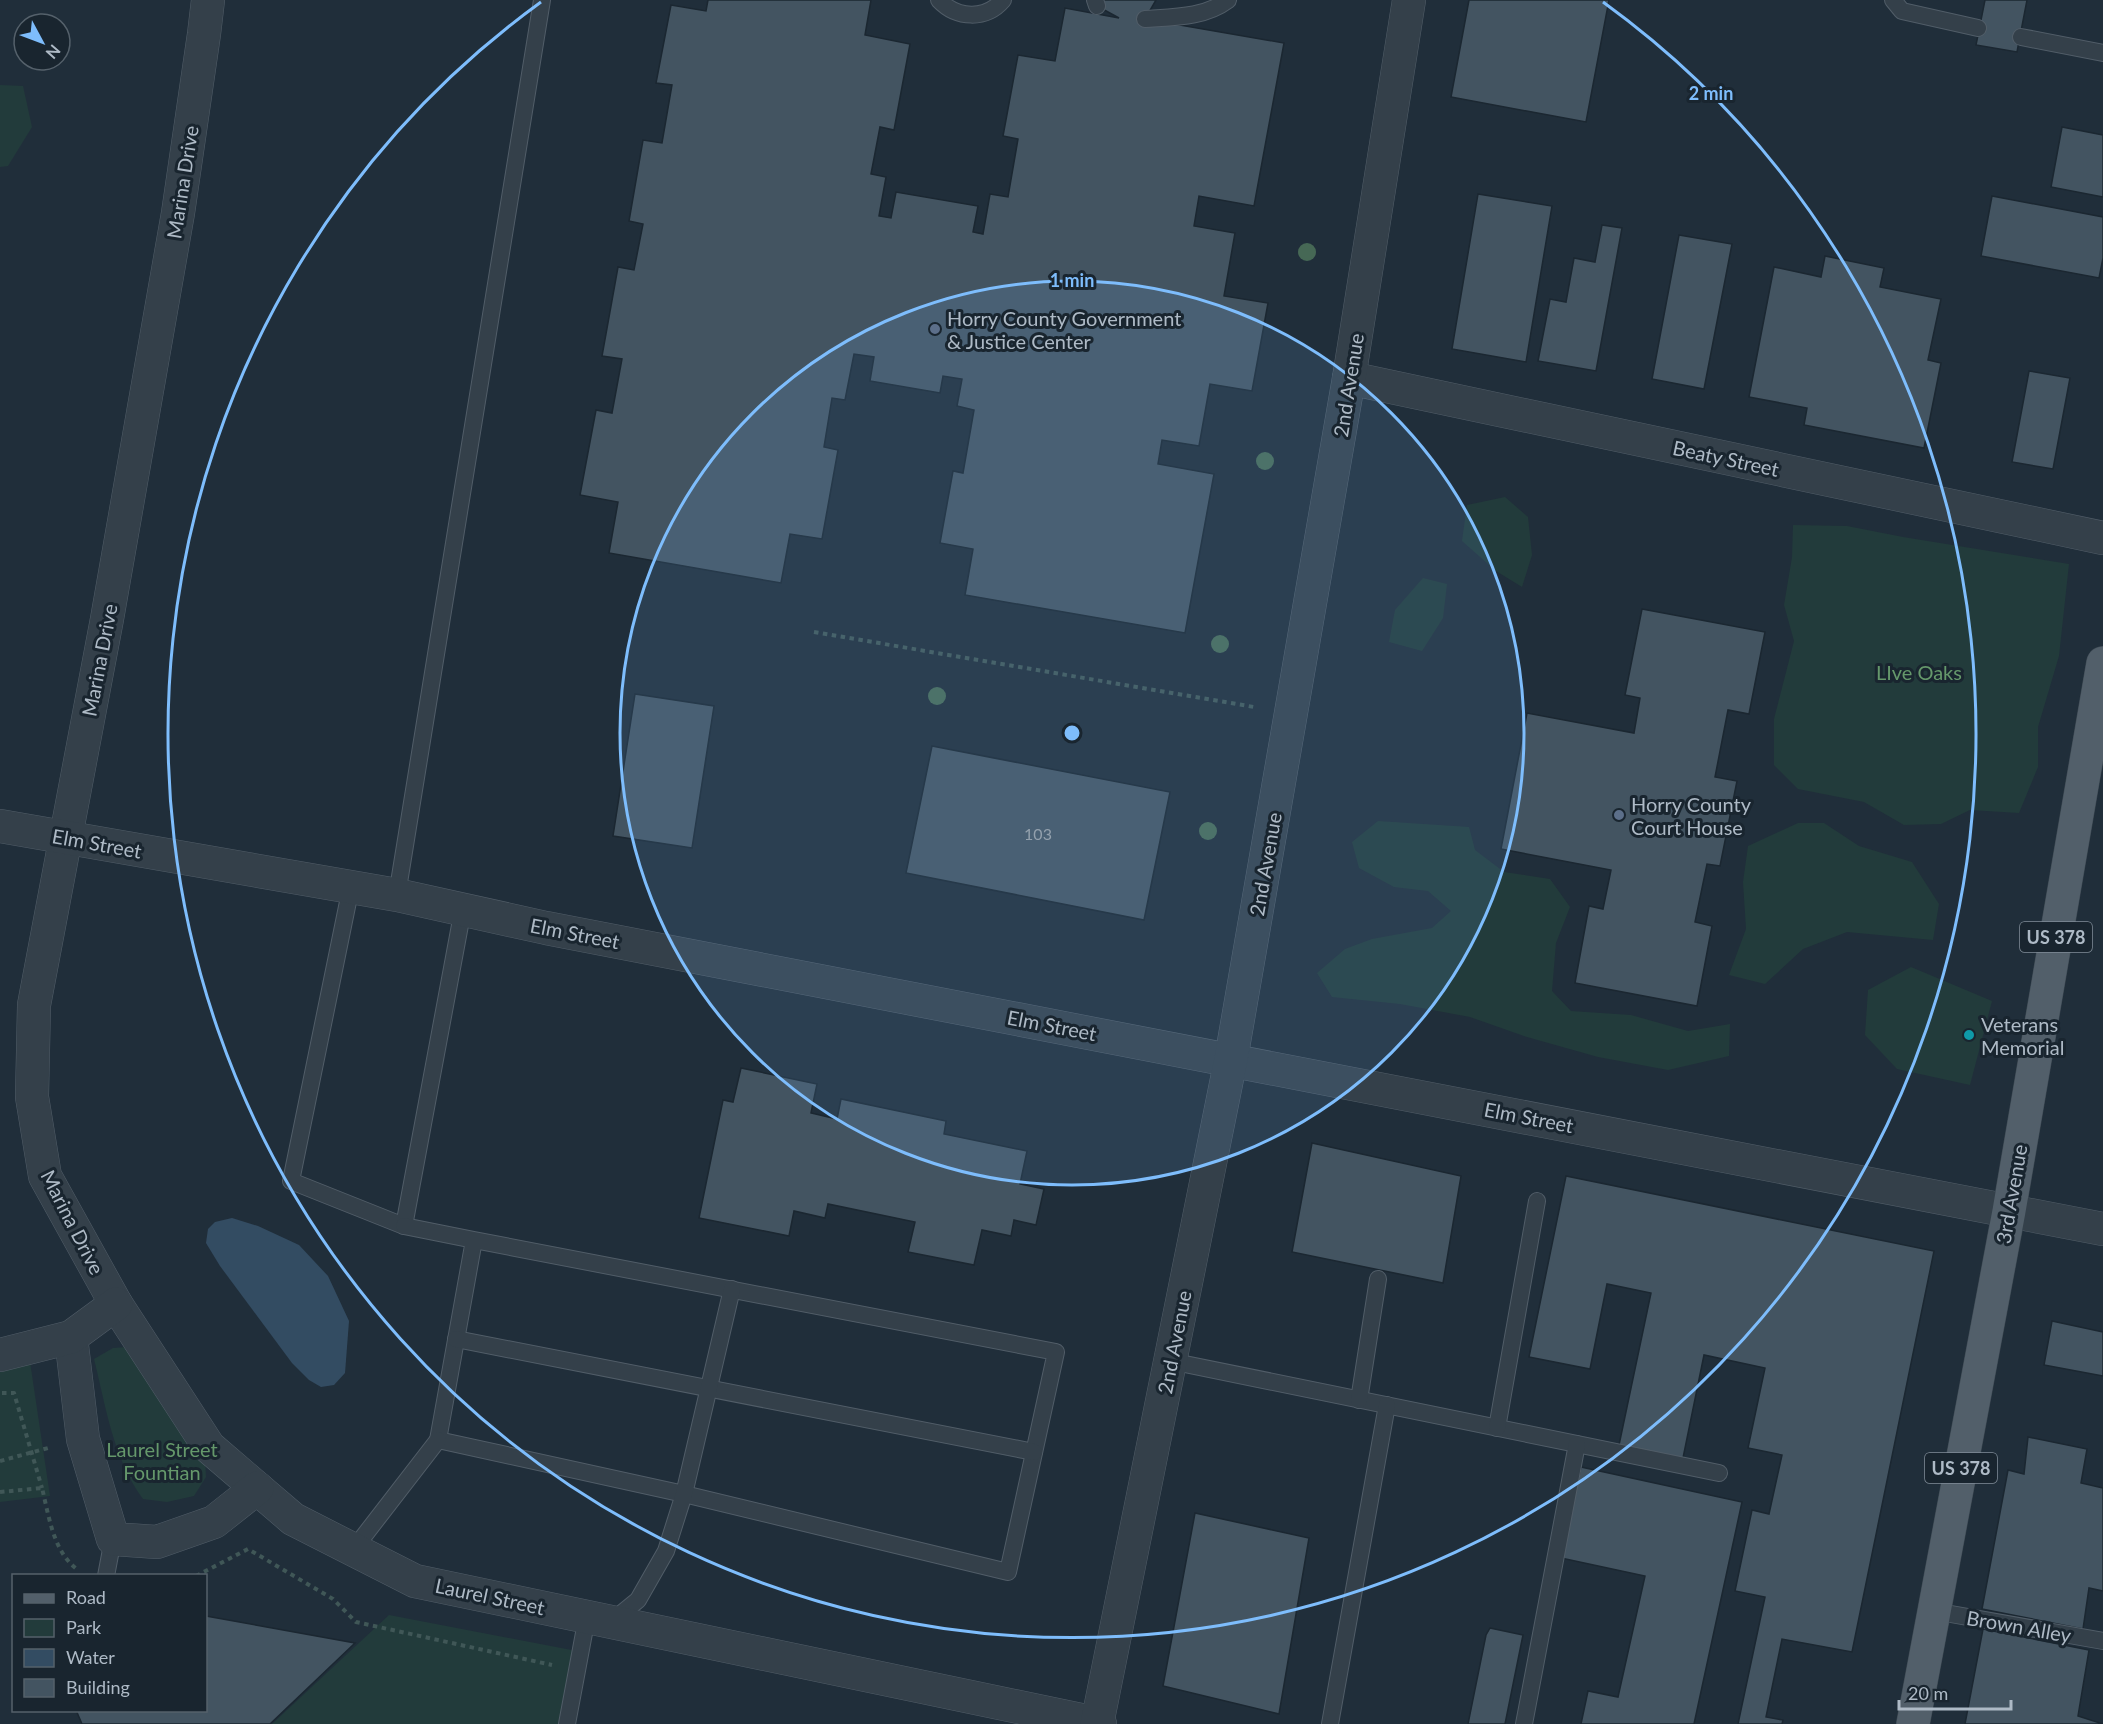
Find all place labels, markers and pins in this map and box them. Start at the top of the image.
place label: Horry County Government & Justice Center [947,306,1181,353]
marker: Horry County Government & Justice Center [928,322,942,336]
centre of rings [1062,723,1082,743]
place label: Horry County Court House [1631,792,1752,839]
marker: Horry County Court House [1612,808,1626,822]
place label: Veterans Memorial [1981,1012,2064,1059]
marker: Veterans Memorial [1962,1028,1976,1042]

